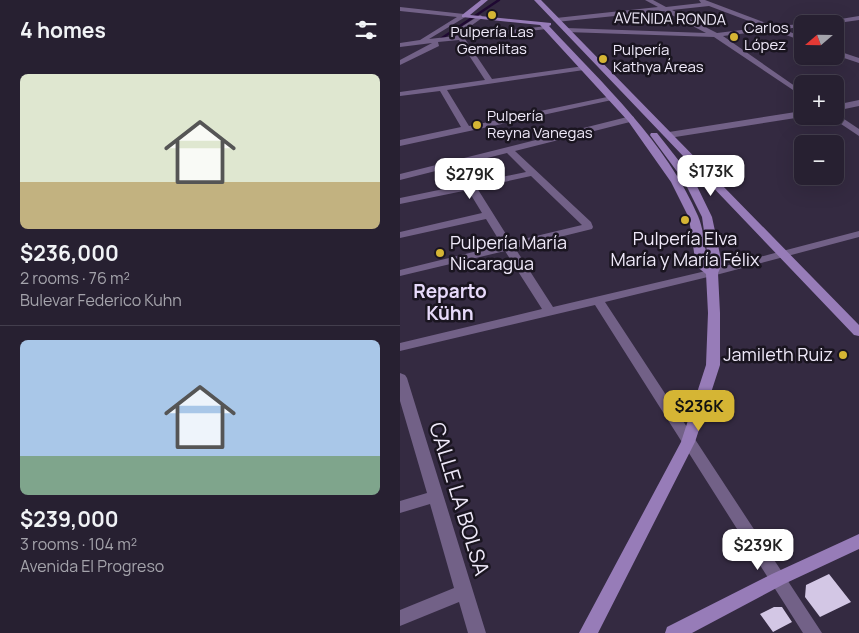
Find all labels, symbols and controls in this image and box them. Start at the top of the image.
street label: AVENIDA RONDA [614,7,727,30]
marker: Pulpería Las Gemelitas [486,9,498,21]
north arrow [794,15,844,65]
map controls [794,15,844,185]
text: 4 homes [20,16,106,44]
icon: filters [352,16,380,44]
place label: Carlos López [744,17,789,55]
place label: Pulpería Las Gemelitas [450,21,534,59]
marker: Carlos López [728,31,740,43]
place label: Pulpería Kathya Áreas [613,39,704,77]
marker: Pulpería Kathya Áreas [597,53,609,65]
button: + [794,75,844,125]
place label: Pulpería Reyna Vanegas [487,105,593,143]
icon: home [155,107,245,197]
marker: Pulpería Reyna Vanegas [471,119,483,131]
button: − [794,135,844,185]
pin: $173K [676,154,746,197]
pin: $279K [435,158,505,200]
text: $173K [688,160,734,182]
text: $279K [446,163,494,185]
marker: Pulpería Elva María y María Félix [679,214,691,226]
place label: Pulpería Elva María y María Félix [610,226,760,271]
place label: Pulpería María Nicaragua [450,230,567,275]
text: $236,000 [20,239,119,267]
marker: Pulpería María Nicaragua [434,247,446,259]
text: 2 rooms · 76 m² [20,267,130,289]
district label: Reparto Kühn [413,278,487,326]
text: Bulevar Federico Kuhn [20,289,182,311]
place label: Jamileth Ruiz [723,342,833,366]
marker: Jamileth Ruiz [837,349,849,361]
icon: home [155,372,245,462]
pin: $236K [664,390,734,432]
text: $236K [674,395,724,417]
street label: CALLE LA BOLSA [423,419,497,579]
text: $239,000 [20,505,119,533]
pin: $239K [723,528,793,571]
text: 3 rooms · 104 m² [20,533,137,555]
text: $239K [733,534,783,556]
text: Avenida El Progreso [20,555,164,577]

